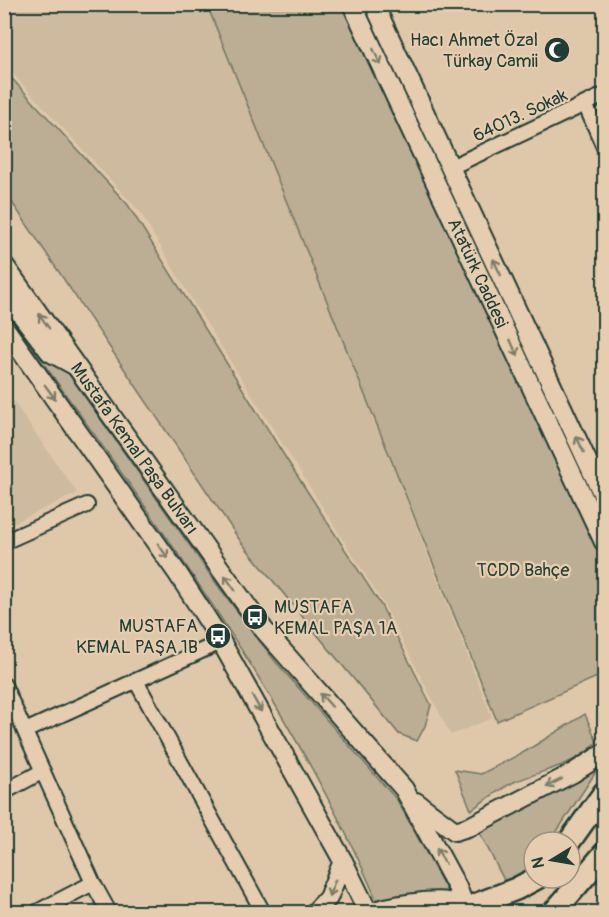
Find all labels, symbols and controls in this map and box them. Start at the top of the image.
place label: Hacı Ahmet Özal Türkay Camii [410,29,538,73]
mosque icon: Hacı Ahmet Özal Türkay Camii [542,35,572,65]
one-way arrow [372,48,384,66]
street label: 64013. Sokak [469,83,572,147]
street label: Atatürk Caddesi [442,215,513,332]
one-way arrow [491,258,503,276]
one-way arrow [38,314,50,330]
one-way arrow [508,338,520,356]
street label: Mustafa Kemal Paşa Bulvarı [65,358,203,539]
one-way arrow [44,384,56,400]
one-way arrow [573,435,585,453]
one-way arrow [157,543,169,559]
park label: TCDD Bahçe [477,559,569,582]
one-way arrow [224,576,236,592]
place label: MUSTAFA KEMAL PAŞA 1A [274,596,398,640]
bus stop icon: MUSTAFA KEMAL PAŞA 1A [240,602,270,632]
place label: MUSTAFA KEMAL PAŞA 1B [76,615,198,659]
bus stop icon: MUSTAFA KEMAL PAŞA 1B [203,621,233,651]
one-way arrow [319,693,333,708]
one-way arrow [252,695,263,713]
one-way arrow [546,778,564,789]
north arrow [522,830,582,890]
one-way arrow [435,848,446,866]
text: N [527,855,549,870]
one-way arrow [326,879,337,897]

